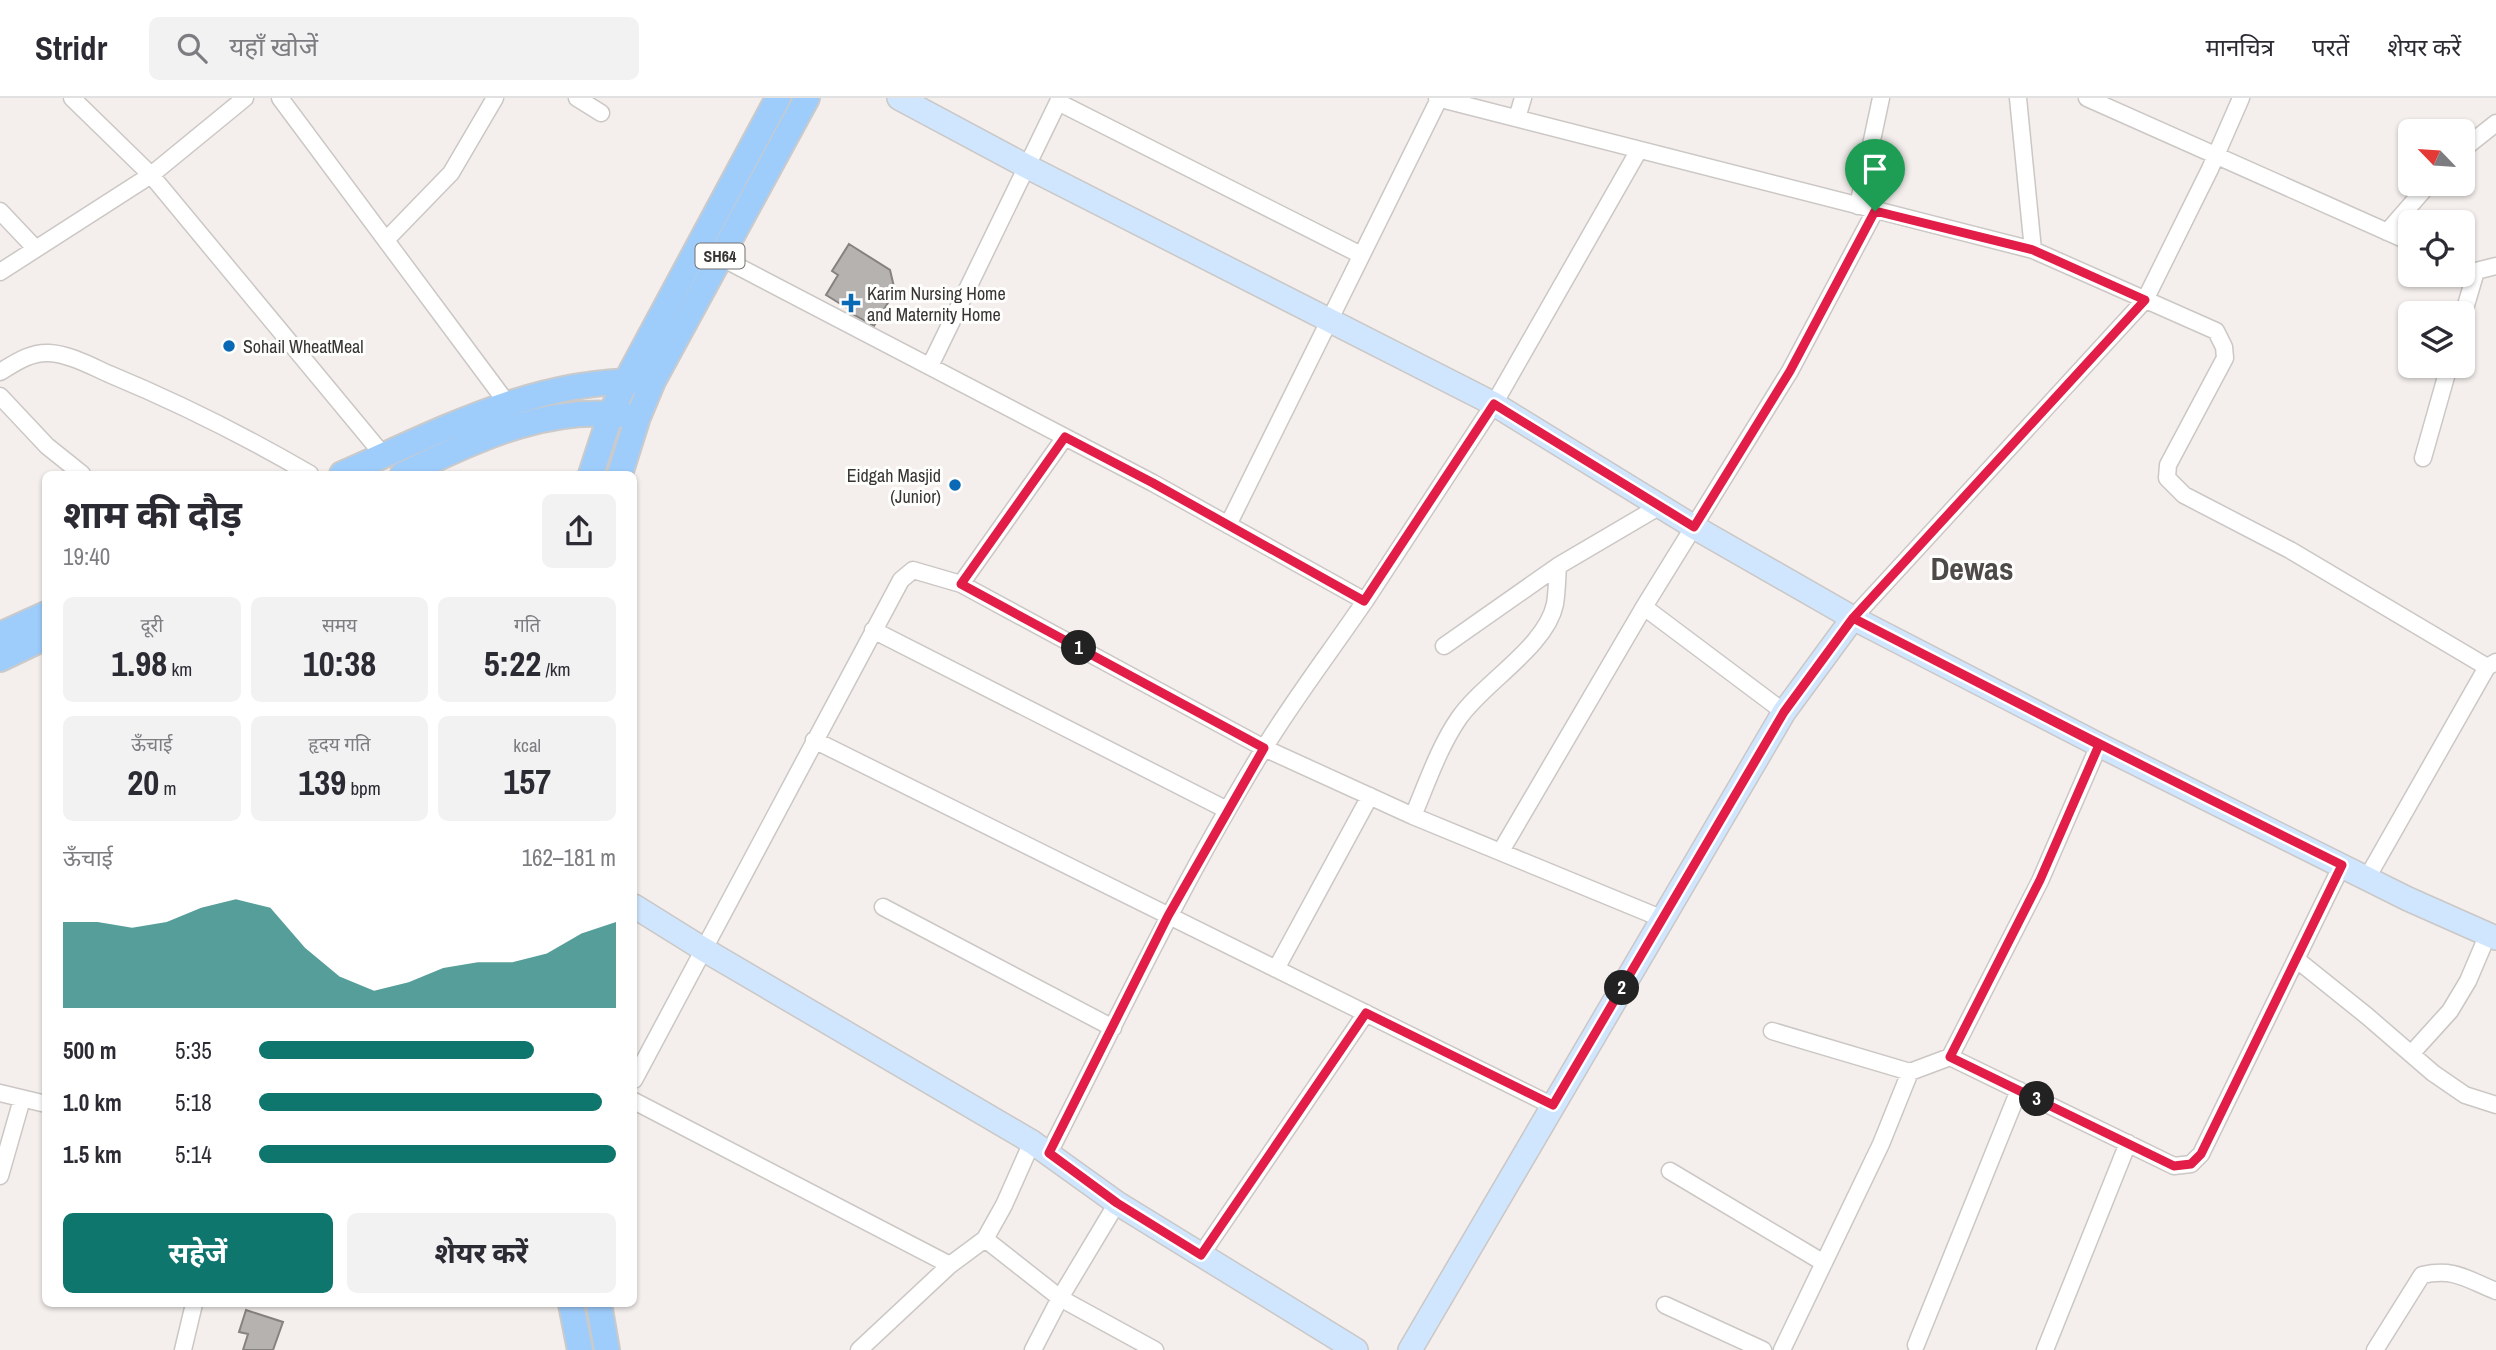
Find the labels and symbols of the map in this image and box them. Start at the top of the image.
north arrow [2398,119,2474,196]
pin [1845,139,1905,211]
road number: SH64 [696,244,744,268]
place label: Karim Nursing Home and Maternity Home [867,281,1006,327]
marker: Karim Nursing Home and Maternity Home [841,293,861,313]
place label: Sohail WheatMeal [243,334,364,359]
marker: Sohail WheatMeal [221,338,237,354]
place label: Eidgah Masjid (Junior) [847,463,941,509]
marker: Eidgah Masjid (Junior) [947,477,963,493]
district label: Dewas [1930,547,2014,590]
pin: 1 [1062,630,1096,666]
pin: 2 [1604,970,1640,1006]
pin: 3 [2020,1082,2054,1116]

